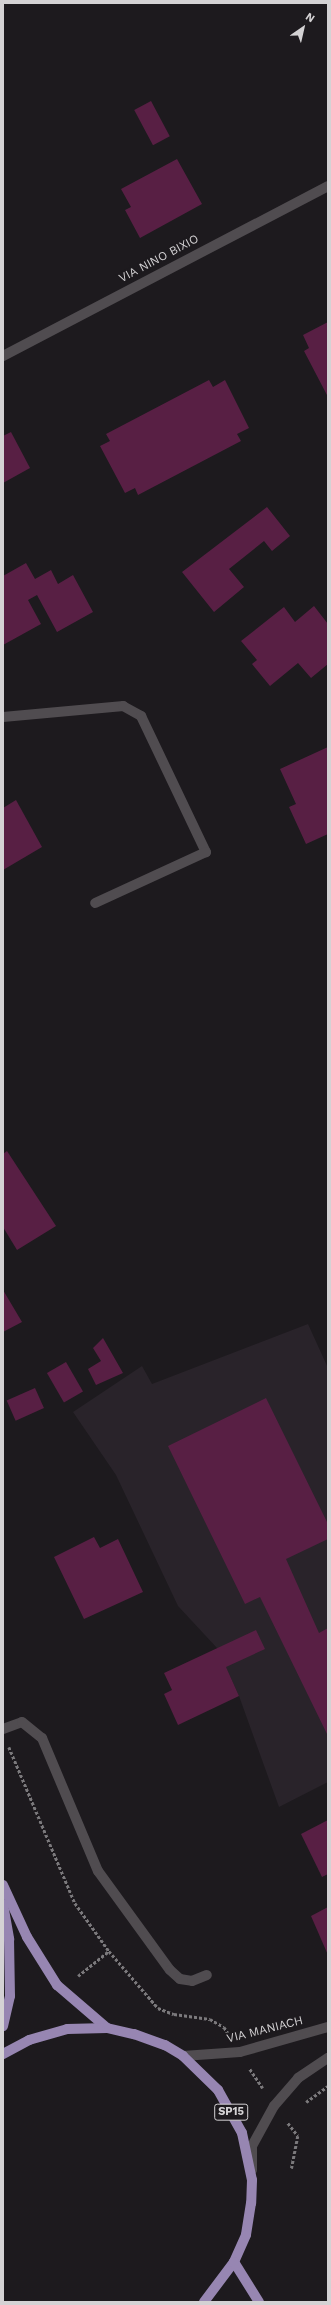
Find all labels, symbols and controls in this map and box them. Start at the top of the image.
north arrow [283,8,323,48]
text: N [303,10,317,25]
street label: VIA NINO BIXIO [116,232,202,286]
street label: VIA MANIACH [225,2014,305,2046]
road number: SP15 [214,2103,248,2121]

